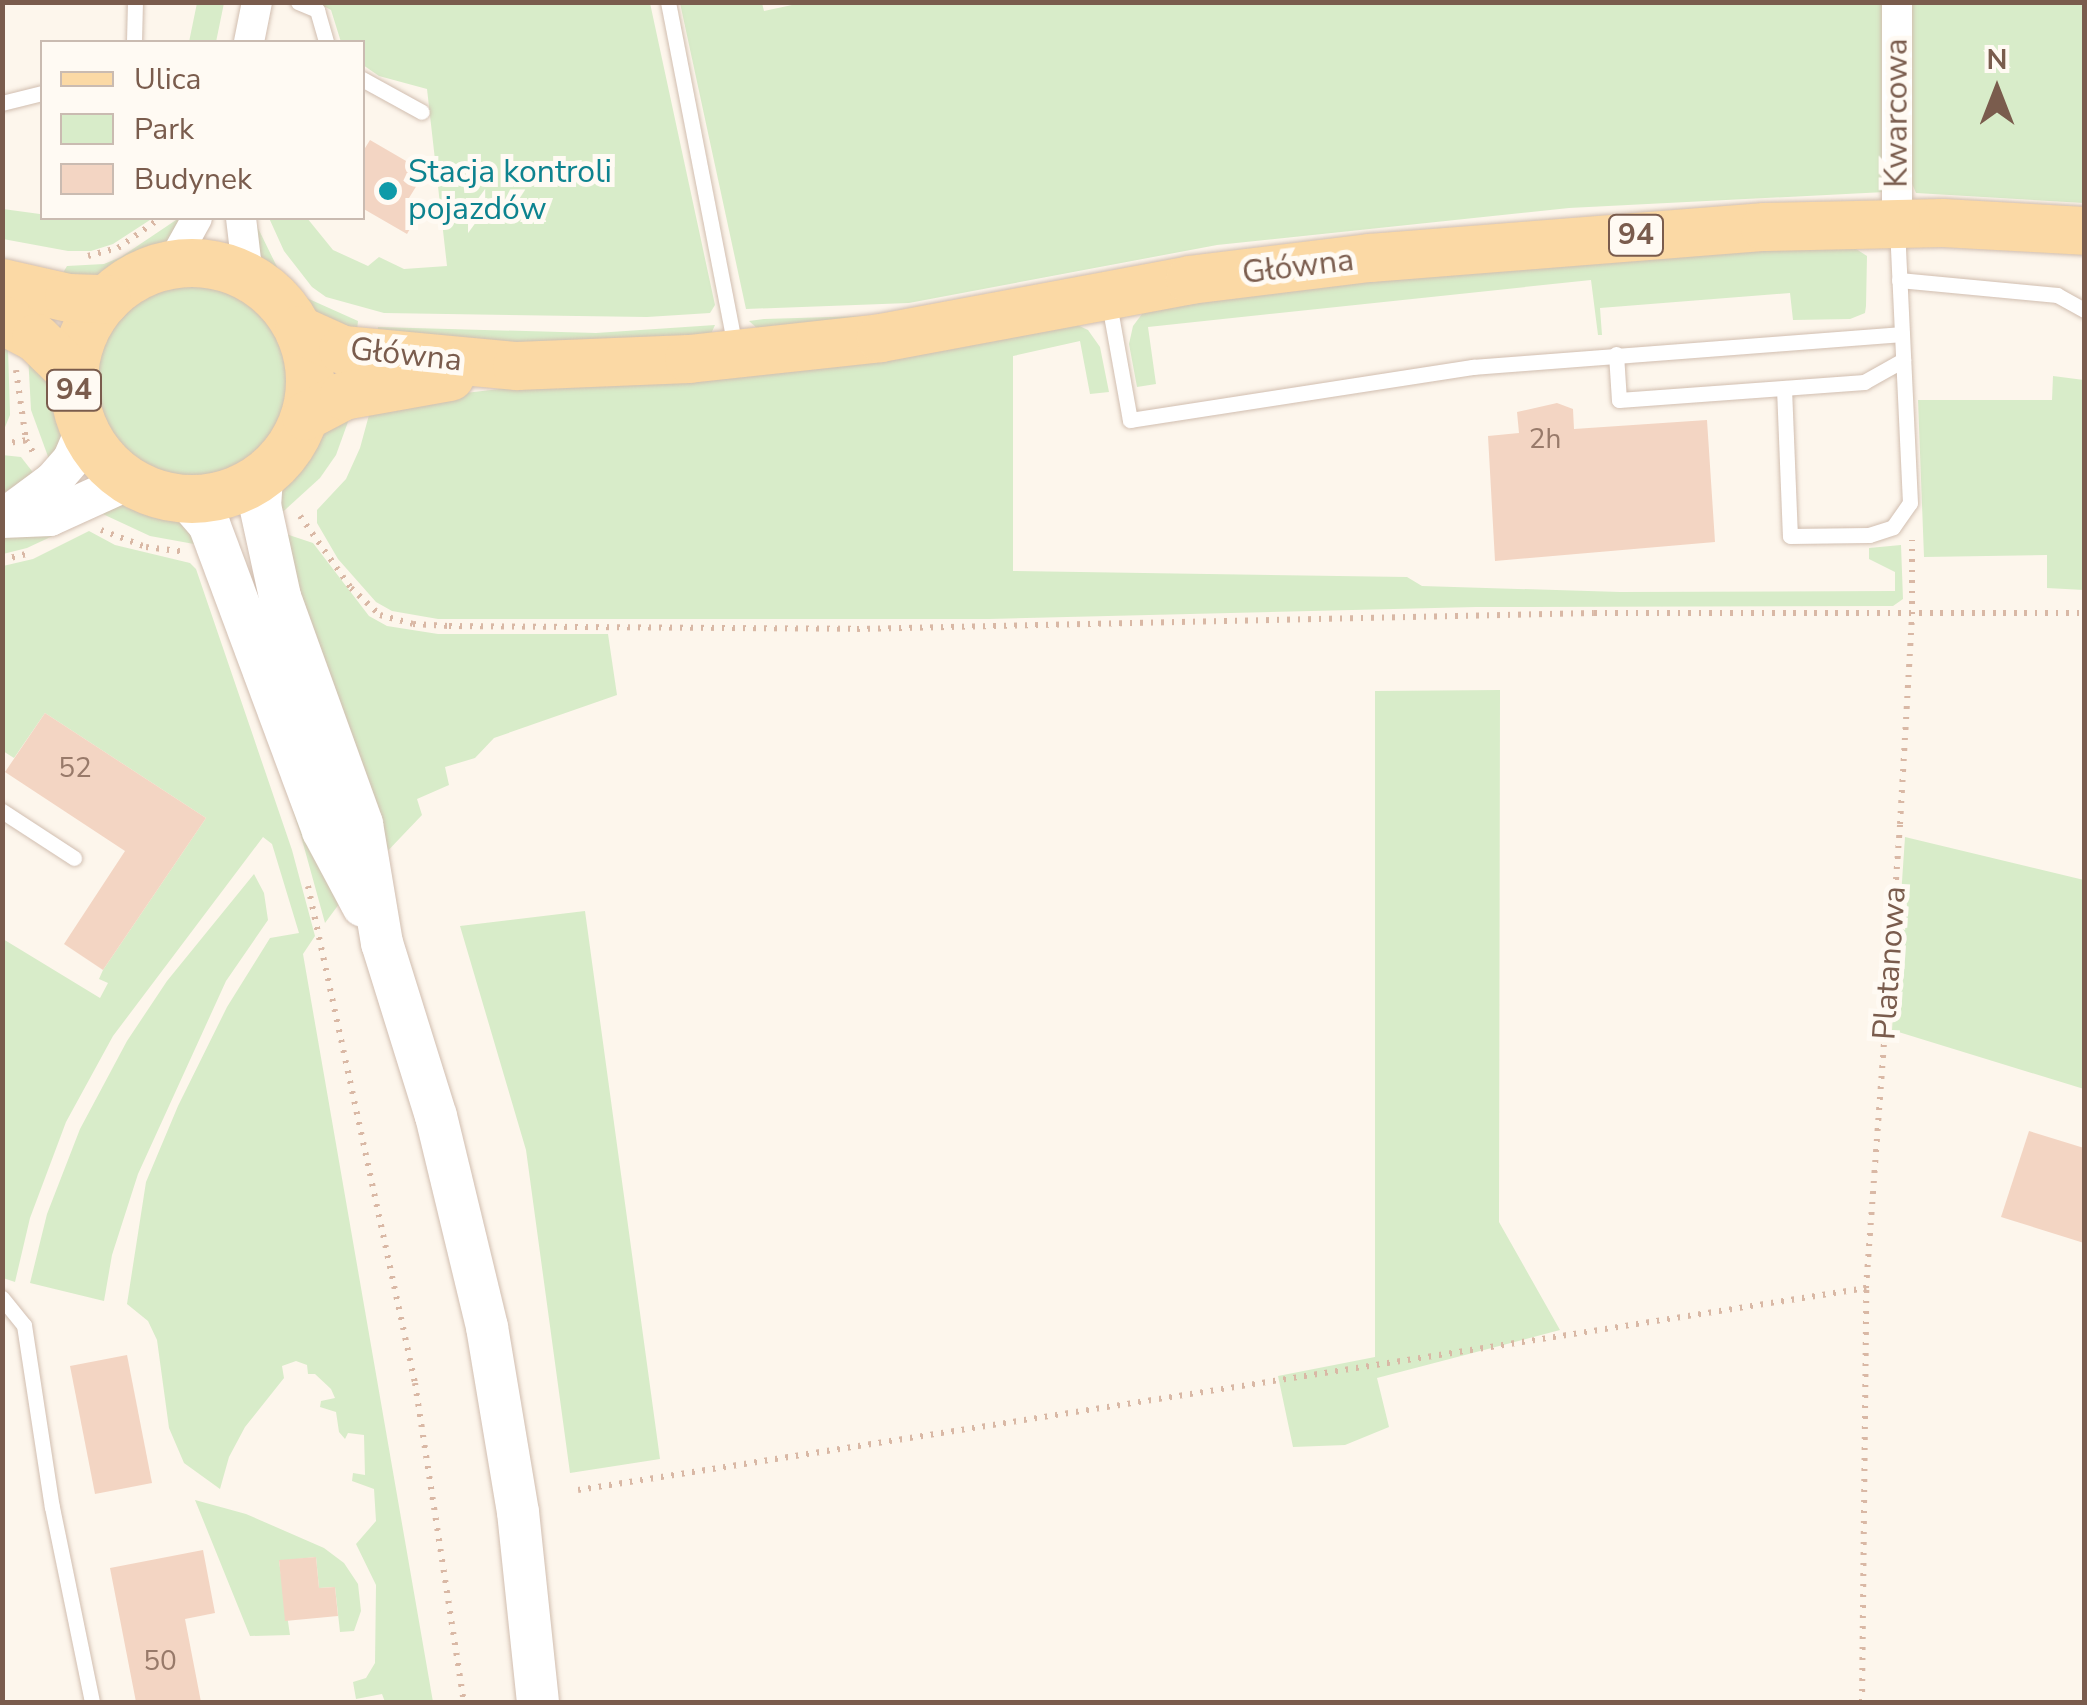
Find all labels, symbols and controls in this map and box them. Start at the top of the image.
street label: Kwarcowa [1878,38,1916,188]
legend [40,40,365,220]
north arrow [1947,40,2047,140]
text: N [1987,41,2007,79]
text: Ulica [134,59,201,100]
text: Park [134,109,194,150]
place label: Stacja kontroli pojazdów [408,154,612,229]
text: Budynek [134,159,252,200]
marker: Stacja kontroli pojazdów [377,180,399,202]
road number: 94 [1606,210,1666,260]
street label: Główna [1240,241,1356,293]
street label: Główna [348,330,464,380]
road number: 94 [44,365,104,415]
house number: 2h [1529,422,1561,456]
house number: 52 [58,751,92,785]
street label: Platanowa [1865,885,1915,1041]
house number: 50 [143,1644,177,1678]

